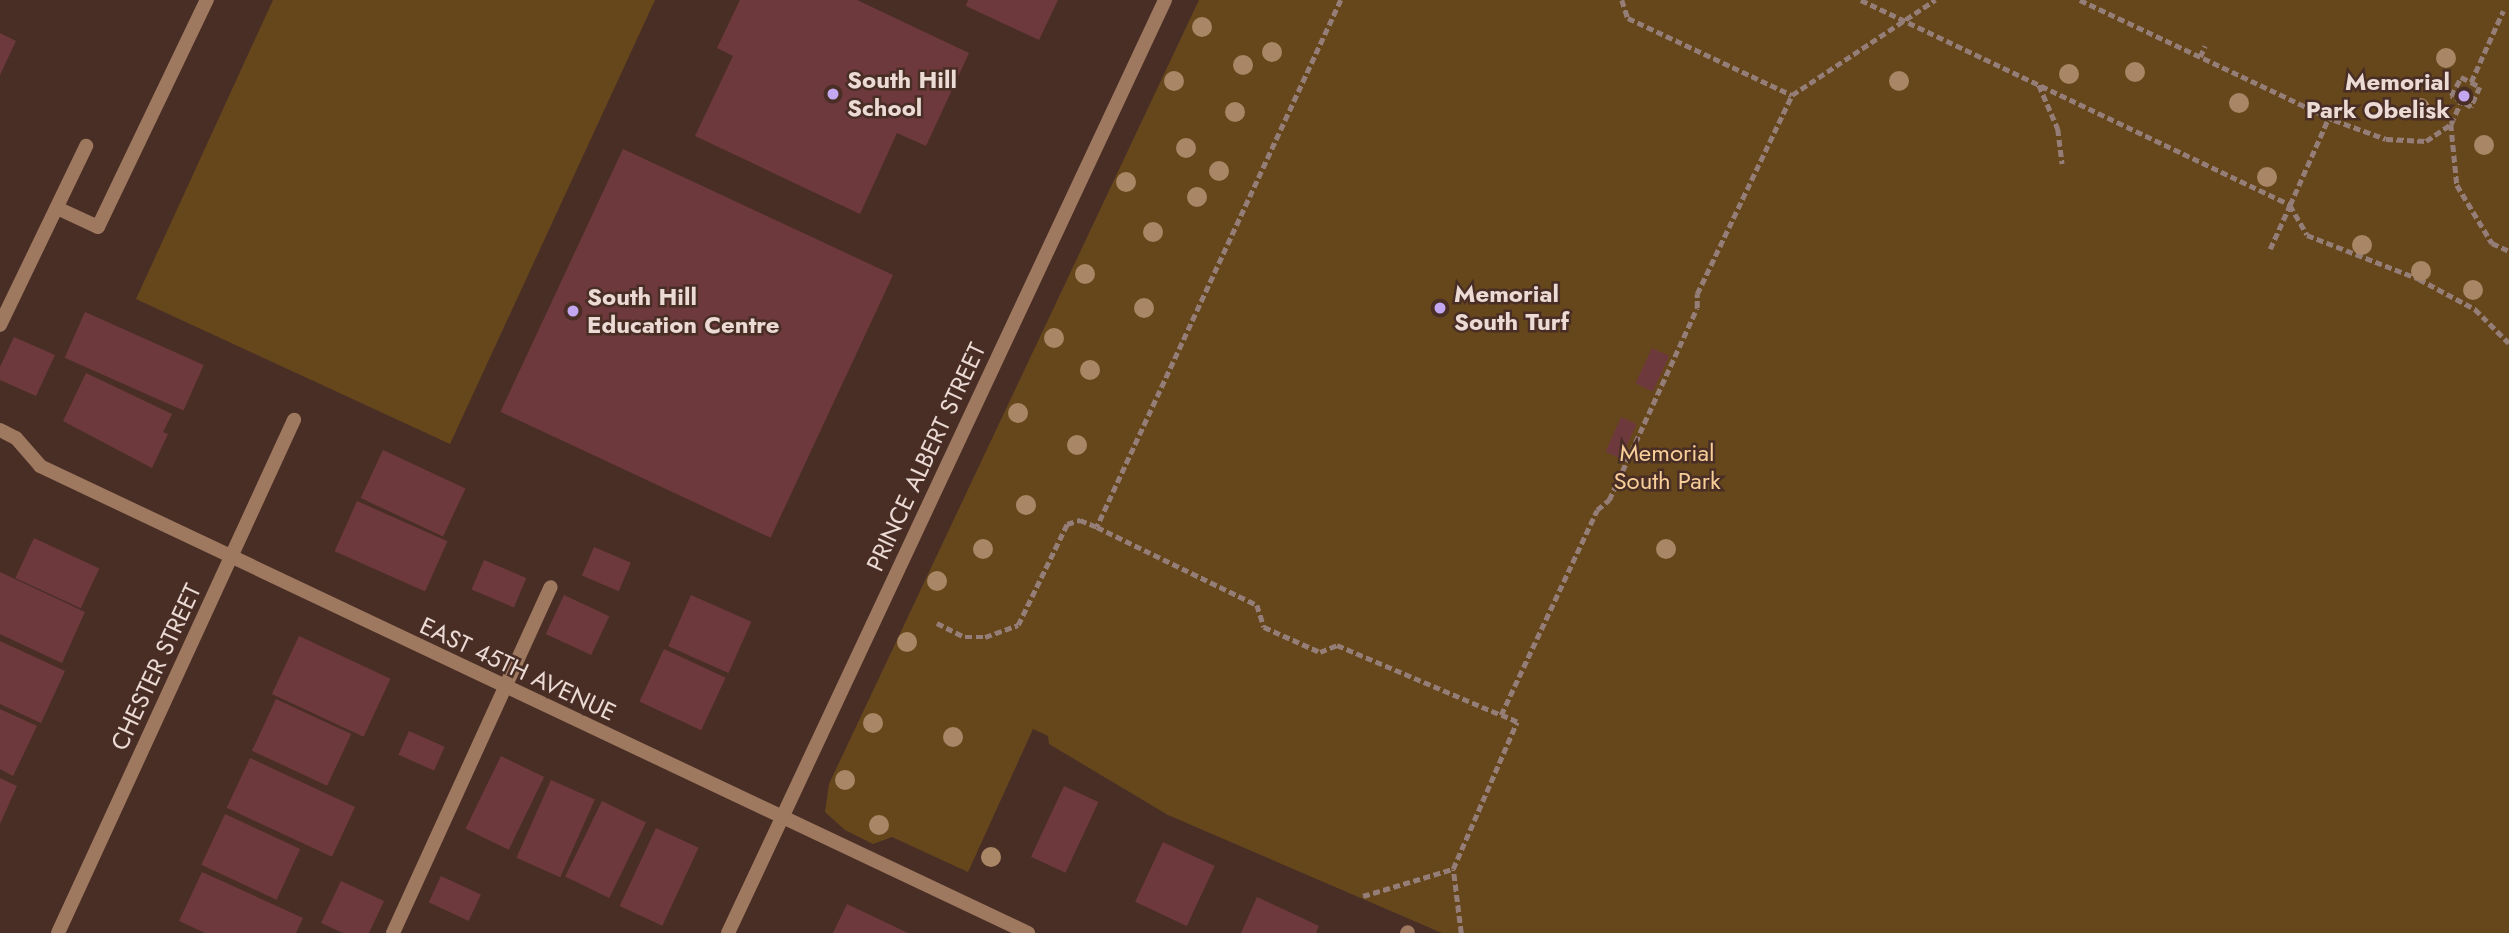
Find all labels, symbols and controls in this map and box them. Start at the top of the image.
place label: South Hill School [847,66,957,122]
place label: Memorial Park Obelisk [2306,68,2450,124]
marker: South Hill School [825,86,841,102]
marker: Memorial Park Obelisk [2456,88,2472,104]
place label: Memorial South Turf [1454,280,1569,336]
place label: South Hill Education Centre [587,283,780,339]
marker: Memorial South Turf [1432,300,1448,316]
marker: South Hill Education Centre [565,303,581,319]
street label: PRINCE ALBERT STREET [860,338,992,576]
park label: Memorial South Park [1613,439,1721,495]
street label: CHESTER STREET [105,579,207,755]
street label: EAST 45TH AVENUE [415,611,621,727]

